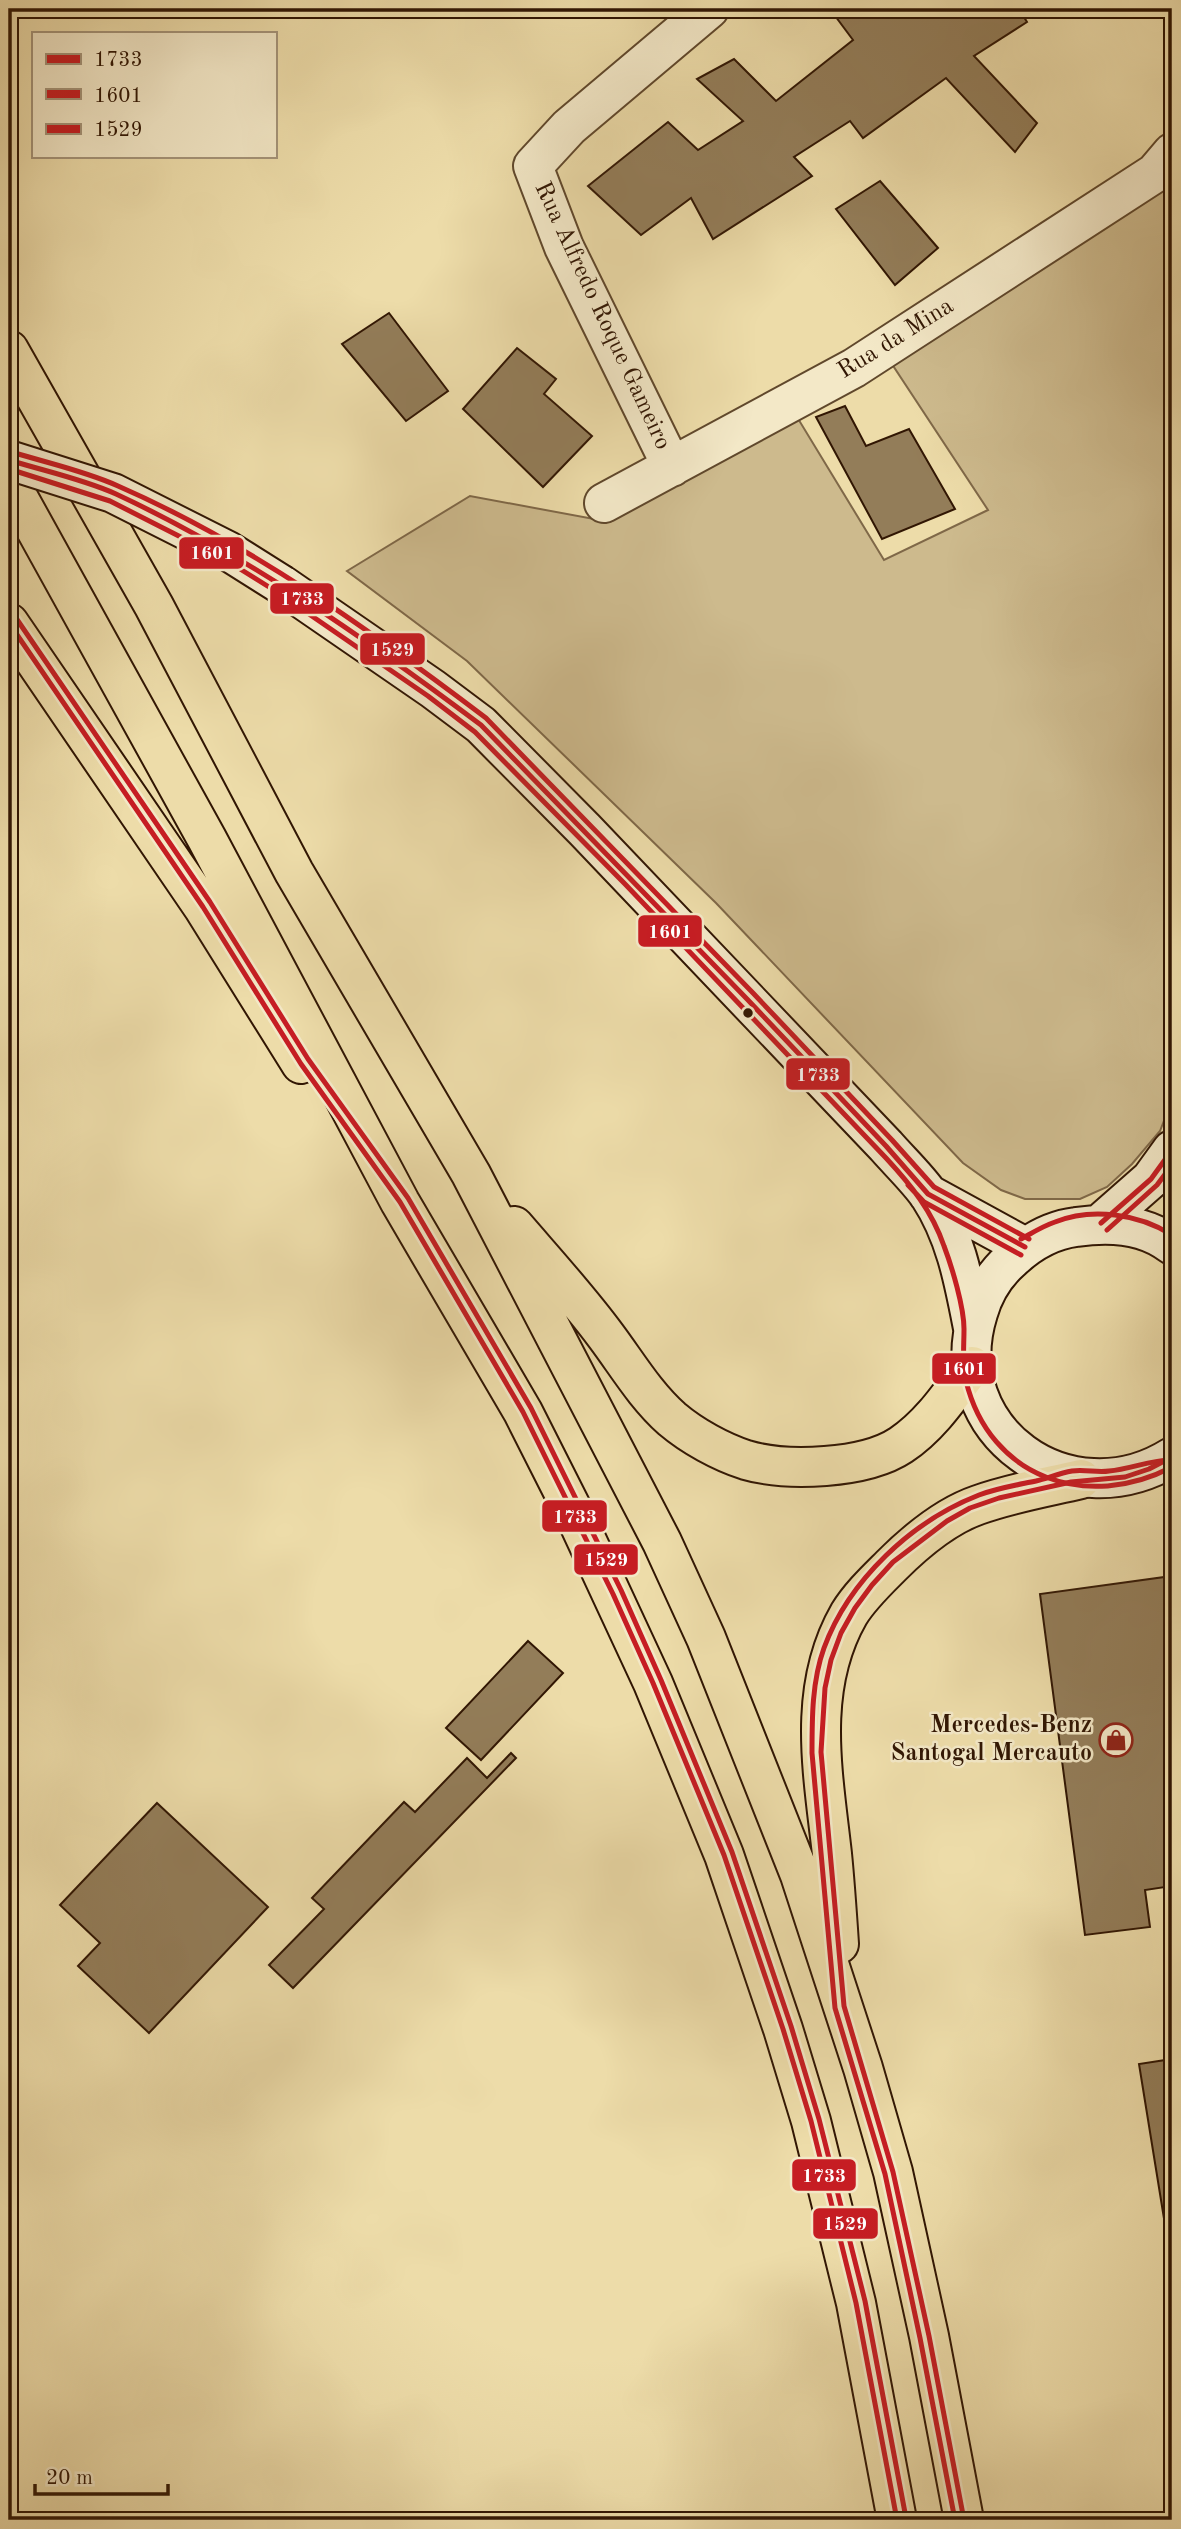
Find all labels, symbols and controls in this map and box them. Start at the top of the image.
legend [32,32,276,158]
text: 1733 [94,50,143,71]
text: 1601 [94,86,143,107]
text: 1529 [94,120,143,141]
street label: Rua Alfredo Roque Gameiro [529,178,675,454]
street label: Rua da Mina [834,294,958,384]
line badge: 1601 [178,536,245,570]
text: 1601 [190,545,234,564]
line badge: 1733 [269,582,335,615]
text: 1733 [280,591,324,610]
line badge: 1529 [359,632,426,666]
text: 1529 [370,642,414,661]
line badge: 1601 [637,914,703,948]
text: 1601 [648,924,692,943]
unlabelled marker [741,1006,755,1020]
line badge: 1733 [785,1057,851,1091]
text: 1733 [796,1067,840,1086]
line badge: 1601 [931,1352,997,1385]
text: 1601 [942,1361,986,1380]
line badge: 1733 [541,1499,608,1533]
text: 1733 [553,1509,597,1528]
line badge: 1529 [573,1543,639,1576]
text: 1529 [584,1552,628,1571]
place label: Mercedes-Benz Santogal Mercauto [891,1714,1092,1766]
shop icon: Mercedes-Benz Santogal Mercauto [1097,1721,1135,1759]
line badge: 1733 [791,2158,857,2192]
text: 1733 [802,2168,846,2187]
line badge: 1529 [812,2207,879,2240]
text: 1529 [823,2216,867,2235]
scale bar [35,2452,168,2496]
text: 20 m [46,2468,93,2489]

